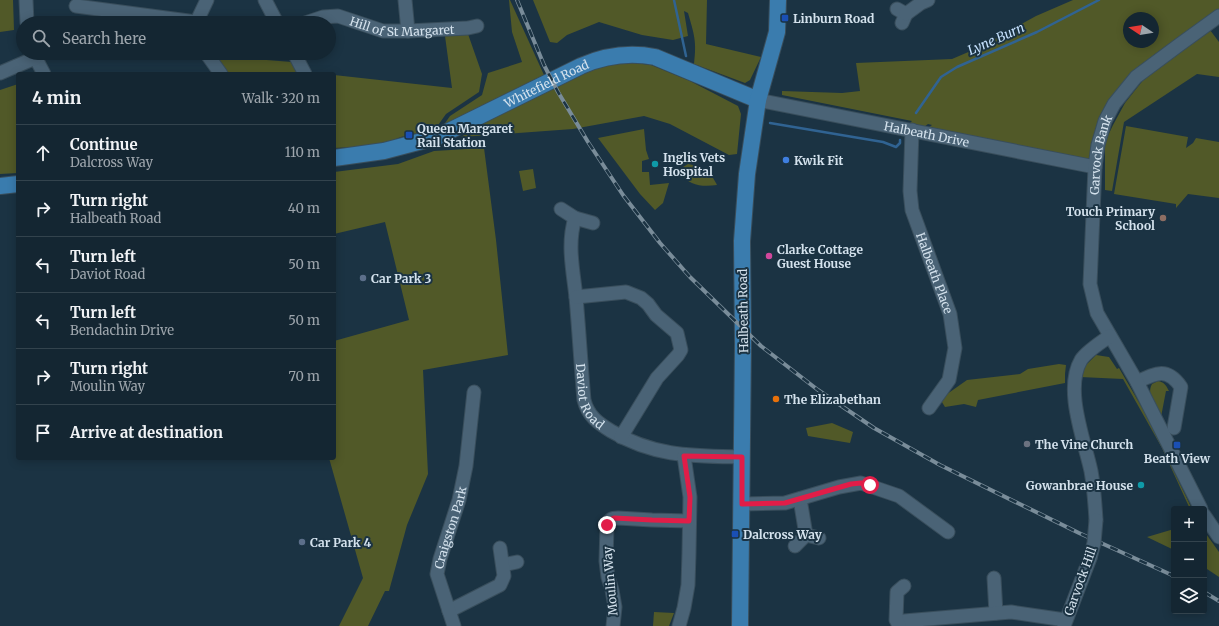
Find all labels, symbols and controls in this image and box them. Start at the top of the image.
place label: Linburn Road [793,11,875,26]
north arrow [1123,12,1159,48]
street label: Hill of St Margaret [348,13,455,39]
marker: Linburn Road [780,13,790,23]
search box [16,16,336,60]
water label: Lyne Burn [965,19,1027,59]
icon: search [30,27,52,49]
text: Search here [62,29,146,48]
street label: Whitefield Road [501,56,591,111]
text: 4 min [32,87,81,109]
text: Walk · 320 m [242,90,320,107]
street label: Garvock Bank [1086,111,1115,195]
street label: Halbeath Drive [883,118,971,149]
place label: Queen Margaret Rail Station [417,121,513,150]
marker: Queen Margaret Rail Station [404,130,414,140]
text: Continue [70,135,138,154]
icon: ahead [32,142,54,164]
text: 110 m [285,144,320,161]
place label: Inglis Vets Hospital [663,150,725,179]
place label: Kwik Fit [794,153,844,168]
text: Dalcross Way [70,154,153,171]
marker: Kwik Fit [781,155,791,165]
marker: Inglis Vets Hospital [650,159,660,169]
text: Turn right [70,191,148,210]
icon: right [32,198,54,220]
text: 40 m [288,200,320,217]
place label: Touch Primary School [1066,204,1156,233]
text: Halbeath Road [70,210,161,227]
marker: Touch Primary School [1158,213,1168,223]
street label: Halbeath Place [913,230,957,315]
place label: Clarke Cottage Guest House [777,242,863,271]
text: Turn left [70,247,136,266]
marker: Clarke Cottage Guest House [764,251,774,261]
icon: left [32,254,54,276]
text: 50 m [288,256,320,273]
text: Daviot Road [70,266,145,283]
street label: Halbeath Road [735,269,751,353]
place label: Car Park 3 [371,271,431,286]
marker: Car Park 3 [358,273,368,283]
text: Turn left [70,303,136,322]
icon: left [32,310,54,332]
text: 50 m [288,312,320,329]
text: Bendachin Drive [70,322,174,339]
text: Turn right [70,359,148,378]
street label: Daviot Road [574,363,608,432]
icon: right [32,366,54,388]
text: 70 m [289,368,320,385]
text: Moulin Way [70,378,145,395]
place label: The Elizabethan [784,392,881,407]
marker: The Elizabethan [771,394,781,404]
icon: arrive [32,422,54,444]
text: Arrive at destination [70,423,223,442]
place label: The Vine Church [1035,437,1133,452]
marker: The Vine Church [1022,439,1032,449]
marker: Beath View [1172,440,1182,450]
place label: Beath View [1144,451,1211,466]
route start [861,476,879,494]
place label: Gowanbrae House [1026,478,1134,493]
marker: Gowanbrae House [1136,480,1146,490]
street label: Craigston Park [431,485,469,570]
map controls [1171,506,1207,614]
button: + [1171,506,1207,542]
route end [598,516,616,534]
place label: Dalcross Way [743,527,823,542]
marker: Dalcross Way [730,529,740,539]
place label: Car Park 4 [310,535,371,550]
marker: Car Park 4 [297,537,307,547]
button: − [1171,542,1207,578]
street label: Garvock Hill [1061,544,1099,617]
street label: Moulin Way [600,546,620,616]
button: layers [1171,578,1207,614]

